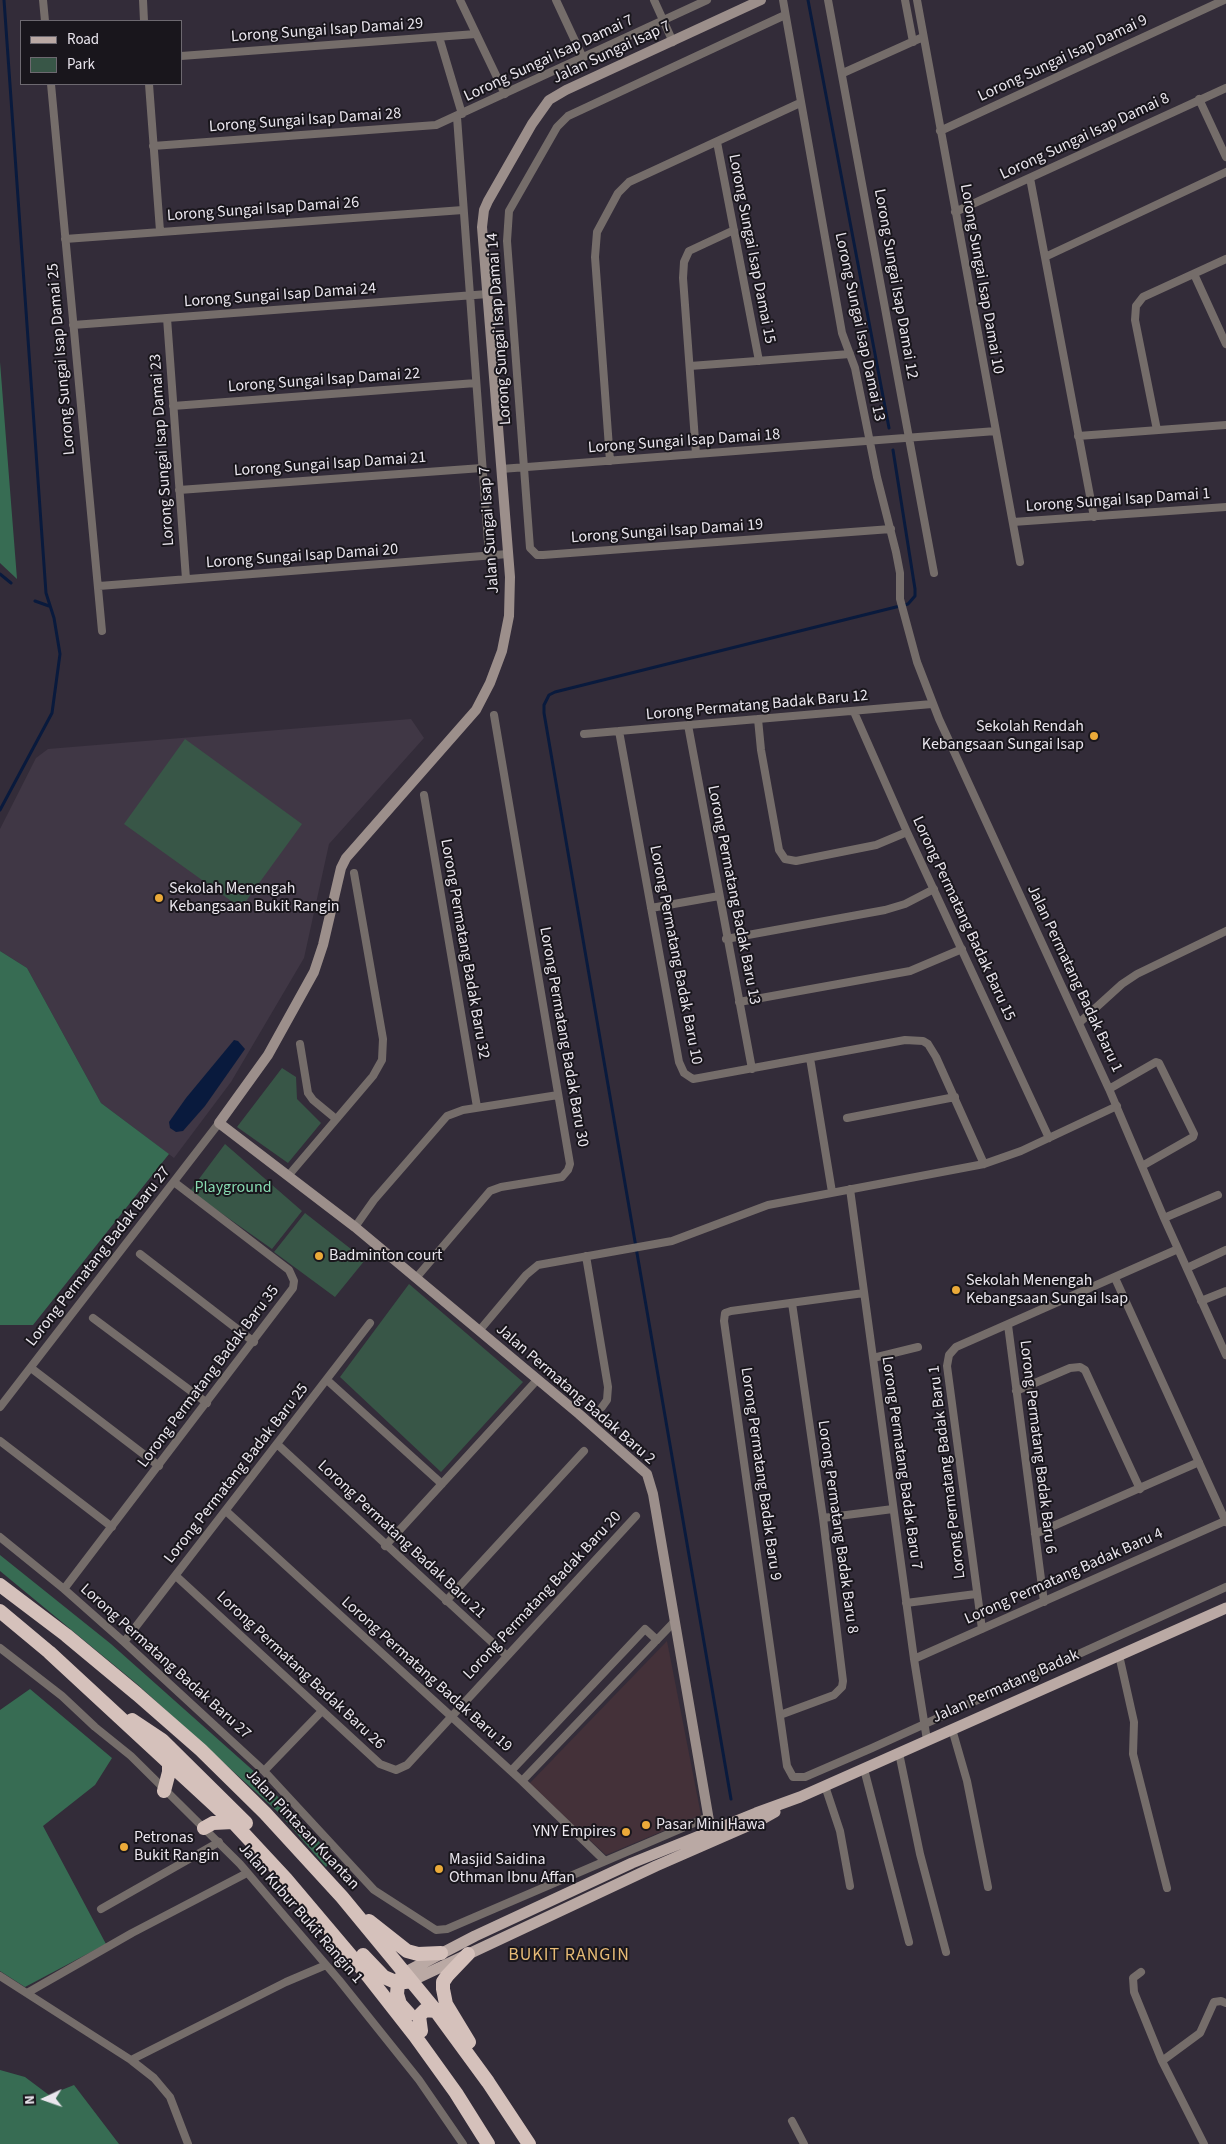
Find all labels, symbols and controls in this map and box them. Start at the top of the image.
street label: Lorong Sungai Isap Damai 7 [461,11,637,107]
street label: Lorong Sungai Isap Damai 9 [975,11,1151,107]
street label: Lorong Sungai Isap Damai 29 [230,15,424,47]
street label: Jalan Sungai Isap 7 [550,17,674,89]
legend [20,20,182,85]
text: Road [67,29,99,50]
text: Park [67,54,95,75]
street label: Lorong Sungai Isap Damai 8 [997,89,1173,185]
street label: Lorong Sungai Isap Damai 28 [208,105,402,137]
street label: Lorong Sungai Isap Damai 15 [723,153,779,345]
street label: Lorong Sungai Isap Damai 10 [955,182,1007,376]
street label: Lorong Sungai Isap Damai 12 [869,187,921,381]
street label: Lorong Sungai Isap Damai 26 [166,194,360,226]
street label: Lorong Sungai Isap Damai 13 [830,231,888,423]
street label: Lorong Sungai Isap Damai 14 [484,232,516,426]
street label: Lorong Sungai Isap Damai 25 [44,262,80,456]
street label: Lorong Sungai Isap Damai 24 [183,280,377,312]
street label: Lorong Sungai Isap Damai 23 [147,353,179,547]
street label: Lorong Sungai Isap Damai 22 [227,365,421,397]
street label: Lorong Sungai Isap Damai 18 [587,426,781,458]
street label: Lorong Sungai Isap Damai 21 [233,449,427,481]
street label: Jalan Sungai Isap 7 [476,466,504,594]
street label: Lorong Sungai Isap Damai 1 [1025,485,1211,517]
street label: Lorong Sungai Isap Damai 19 [570,516,764,548]
street label: Lorong Sungai Isap Damai 20 [205,541,399,573]
street label: Lorong Permatang Badak Baru 12 [645,687,869,725]
place label: Sekolah Rendah Kebangsaan Sungai Isap [922,717,1084,755]
marker: Sekolah Rendah Kebangsaan Sungai Isap [1088,730,1100,742]
street label: Lorong Permatang Badak Baru 13 [702,784,764,1006]
street label: Lorong Permatang Badak Baru 15 [907,814,1019,1024]
street label: Lorong Permatang Badak Baru 32 [435,837,493,1061]
street label: Lorong Permatang Badak Baru 10 [644,844,706,1066]
place label: Sekolah Menengah Kebangsaan Bukit Rangin [169,879,340,917]
street label: Jalan Permatang Badak Baru 1 [1022,882,1126,1076]
marker: Sekolah Menengah Kebangsaan Bukit Rangin [153,892,165,904]
street label: Lorong Permatang Badak Baru 30 [534,925,592,1149]
street label: Lorong Permatang Badak Baru 27 [23,1163,175,1351]
park label: Playground [194,1178,272,1198]
place label: Badminton court [329,1246,442,1266]
marker: Badminton court [313,1250,325,1262]
place label: Sekolah Menengah Kebangsaan Sungai Isap [966,1271,1128,1309]
street label: Lorong Permatang Badak Baru 35 [134,1282,284,1472]
marker: Sekolah Menengah Kebangsaan Sungai Isap [950,1284,962,1296]
street label: Jalan Permatang Badak Baru 2 [491,1321,659,1469]
street label: Lorong Permatang Badak Baru 6 [1014,1339,1060,1555]
street label: Lorong Permatang Badak Baru 7 [877,1355,925,1571]
street label: Lorong Permatang Badak Baru 1 [925,1364,971,1580]
street label: Lorong Permatang Badak Baru 9 [736,1366,784,1582]
street label: Lorong Permatang Badak Baru 25 [161,1380,313,1568]
street label: Lorong Permatang Badak Baru 8 [813,1419,861,1635]
street label: Lorong Permatang Badak Baru 21 [313,1457,489,1623]
street label: Lorong Permatang Badak Baru 20 [460,1508,626,1684]
street label: Lorong Permatang Badak Baru 4 [962,1524,1166,1630]
street label: Lorong Permatang Badak Baru 27 [76,1580,254,1744]
street label: Lorong Permatang Badak Baru 26 [212,1588,388,1754]
street label: Lorong Permatang Badak Baru 19 [337,1593,515,1757]
street label: Jalan Permatang Badak [930,1646,1082,1728]
street label: Jalan Pintasan Kuantan [241,1766,363,1894]
place label: Pasar Mini Hawa [656,1815,765,1835]
marker: Pasar Mini Hawa [640,1819,652,1831]
place label: YNY Empires [533,1822,616,1842]
marker: YNY Empires [620,1826,632,1838]
place label: Petronas Bukit Rangin [134,1828,219,1866]
street label: Jalan Kubur Bukit Rangin 1 [234,1840,366,1988]
marker: Petronas Bukit Rangin [118,1841,130,1853]
place label: Masjid Saidina Othman Ibnu Affan [449,1850,575,1888]
marker: Masjid Saidina Othman Ibnu Affan [433,1863,445,1875]
district label: BUKIT RANGIN [507,1945,631,1967]
north arrow [20,2074,70,2124]
text: N [20,2095,40,2105]

